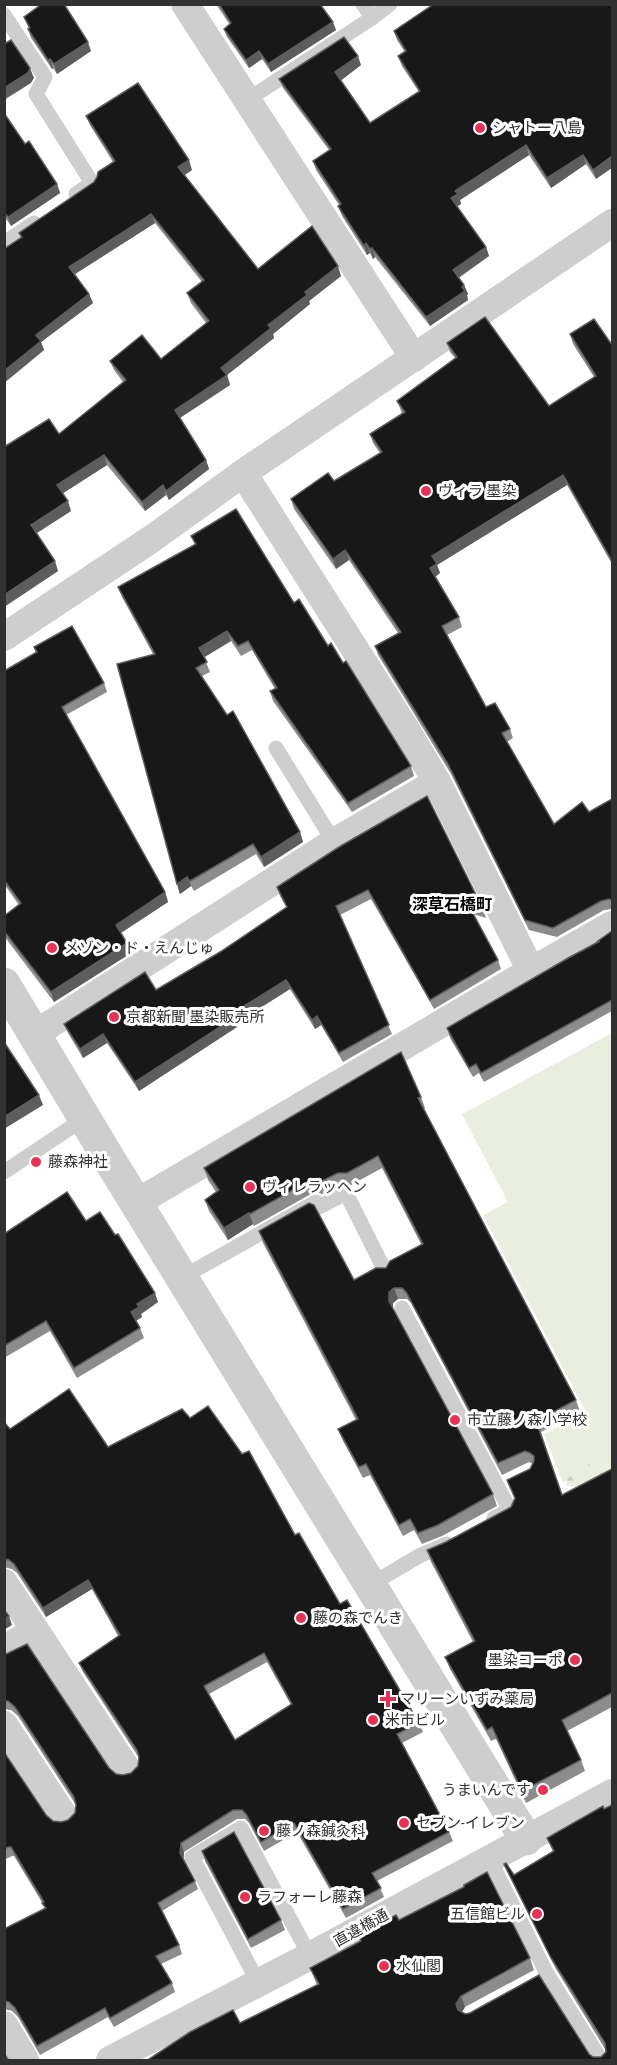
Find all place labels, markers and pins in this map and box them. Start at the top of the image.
place label: シャトー八島 [492,119,582,137]
marker: シャトー八島 [473,121,487,135]
place label: ヴィラ 墨染 [438,482,516,500]
marker: ヴィラ 墨染 [419,484,433,498]
place label: メゾン・ド・えんじゅ [64,939,214,957]
marker: メゾン・ド・えんじゅ [45,941,59,955]
place label: 京都新聞 墨染販売所 [126,1008,264,1026]
marker: 京都新聞 墨染販売所 [107,1010,121,1024]
place label: 藤森神社 [48,1153,108,1171]
marker: 藤森神社 [29,1155,43,1169]
place label: ヴィレラッヘン [262,1178,367,1196]
marker: ヴィレラッヘン [243,1180,257,1194]
place label: 市立藤ノ森小学校 [467,1411,587,1429]
marker: 市立藤ノ森小学校 [448,1413,462,1427]
place label: 藤の森でんき [313,1609,403,1627]
marker: 藤の森でんき [294,1611,308,1625]
place label: 墨染コーポ [488,1651,563,1669]
marker: 墨染コーポ [568,1653,582,1667]
place label: マリーンいずみ薬局 [400,1690,534,1708]
marker: マリーンいずみ薬局 [381,1692,395,1706]
place label: 米市ビル [385,1711,445,1729]
marker: 米市ビル [366,1713,380,1727]
place label: うまいんです [442,1781,531,1799]
marker: うまいんです [536,1783,550,1797]
place label: セブン-イレブン [416,1814,525,1832]
marker: セブン-イレブン [397,1816,411,1830]
place label: 藤ノ森鍼灸科 [276,1822,366,1840]
marker: 藤ノ森鍼灸科 [257,1824,271,1838]
place label: ラフォーレ藤森 [257,1888,362,1906]
marker: ラフォーレ藤森 [238,1890,252,1904]
place label: 五信館ビル [450,1905,525,1923]
marker: 五信館ビル [530,1907,544,1921]
place label: 水仙閣 [396,1957,441,1975]
marker: 水仙閣 [377,1959,391,1973]

